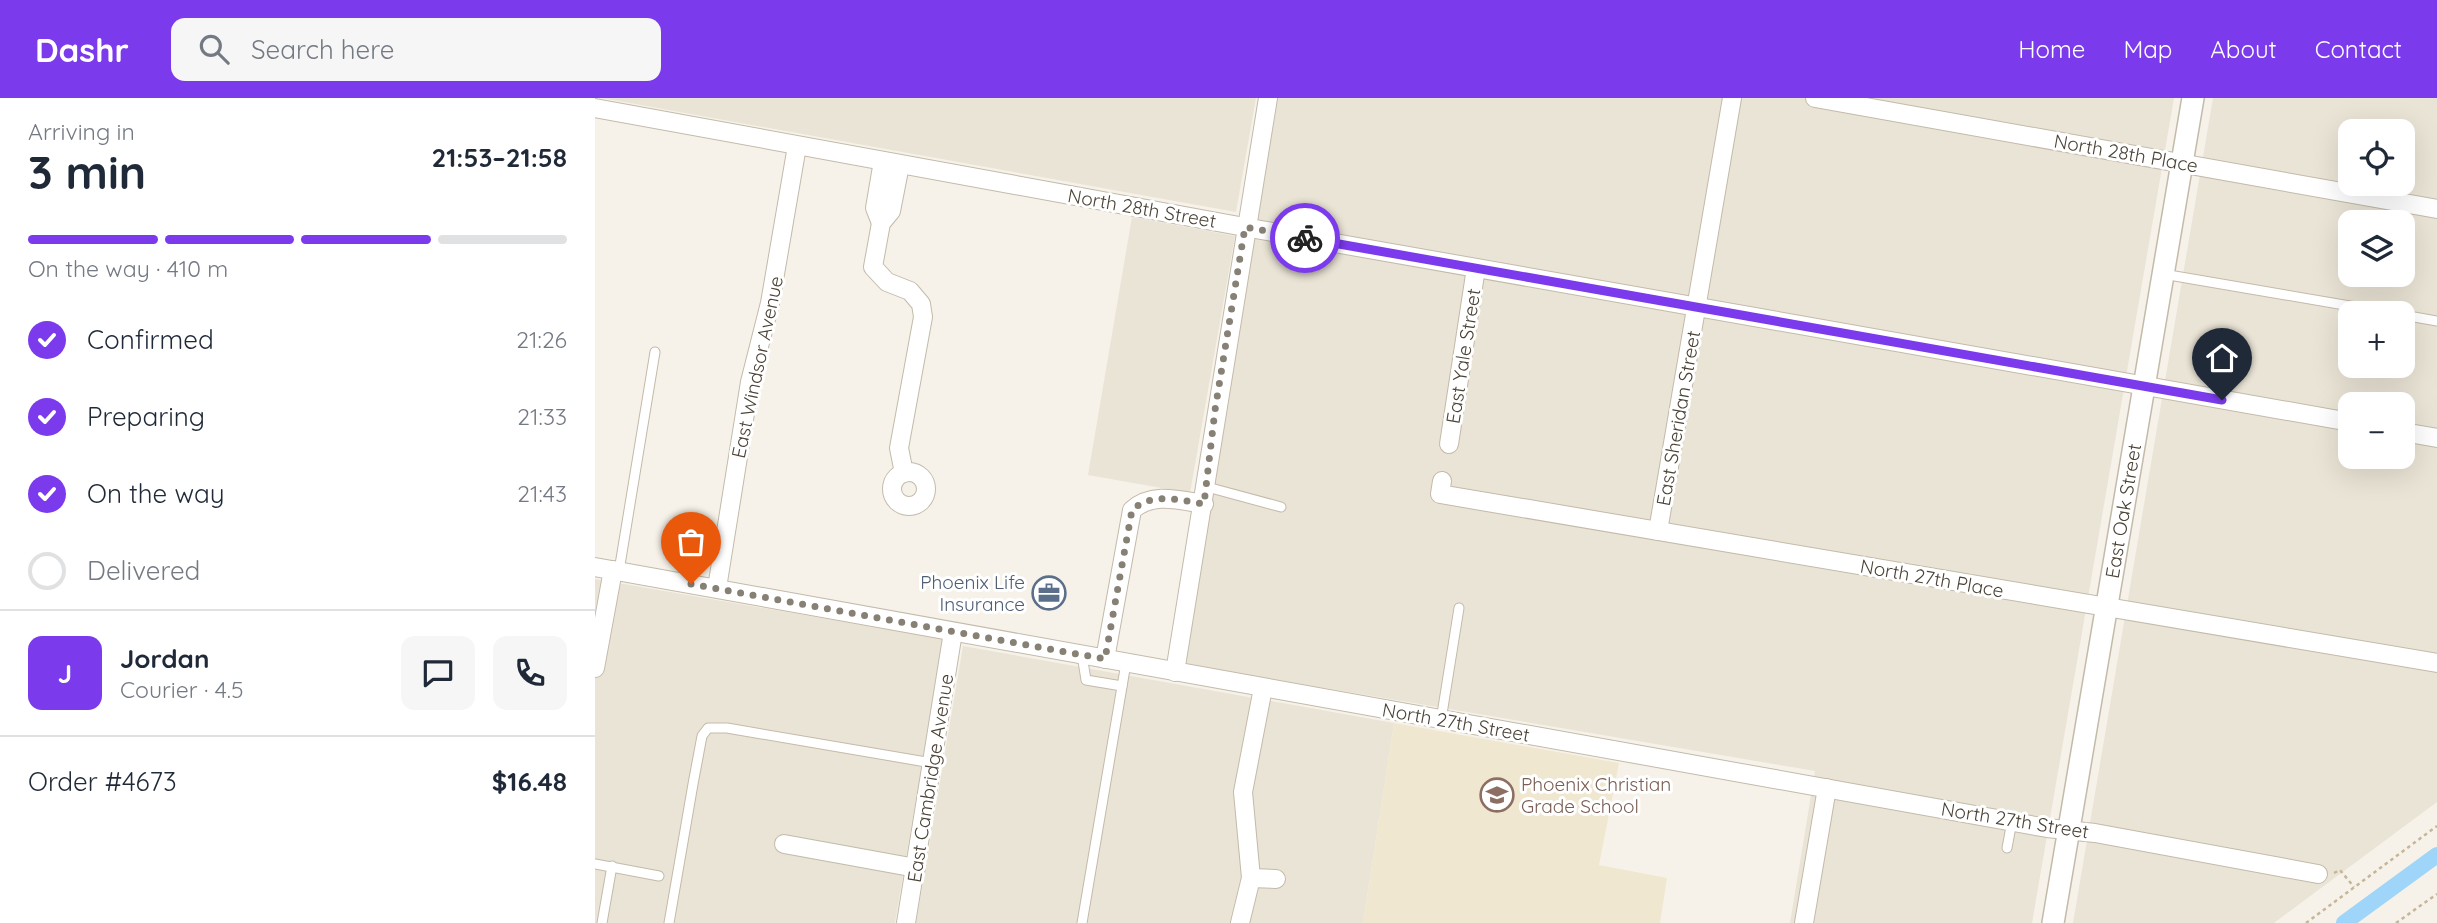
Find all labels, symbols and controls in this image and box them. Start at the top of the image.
search box [171,18,661,81]
text: Dashr [35,29,129,70]
icon: search [195,30,233,68]
text: Search here [251,33,394,66]
text: Home [2018,34,2085,64]
text: Map [2123,34,2172,64]
text: About [2210,34,2277,64]
text: Contact [2315,34,2402,64]
text: Arriving in [28,117,135,146]
map controls [2338,119,2415,469]
button: locate [2338,119,2415,196]
street label: North 28th Place [2052,129,2200,177]
text: 21:53–21:58 [431,141,567,174]
text: 3 min [28,143,146,201]
street label: North 28th Street [1066,183,1218,233]
courier [1270,203,1340,273]
button: layers [2338,210,2415,287]
icon: bike [1286,219,1324,257]
text: On the way · 410 m [28,254,228,283]
street label: East Windsor Avenue [726,274,788,460]
street label: East Yale Street [1440,287,1486,425]
button: + [2338,301,2415,378]
icon: check [28,321,66,359]
text: Confirmed [87,323,214,356]
text: 21:26 [516,325,567,354]
street label: East Sheridan Street [1651,328,1705,508]
pin [2192,328,2252,400]
icon: home [2203,339,2241,377]
button: − [2338,392,2415,469]
icon: check [28,398,66,436]
text: Preparing [87,400,205,433]
text: 21:33 [517,402,567,431]
street label: East Oak Street [2100,442,2146,580]
icon: check [28,475,66,513]
text: On the way [87,477,225,510]
text: 21:43 [517,479,567,508]
pin [661,512,721,584]
icon: bag [672,523,710,561]
text: Delivered [87,554,200,587]
street label: North 27th Place [1858,554,2006,602]
place label: Phoenix Life Insurance [920,570,1025,616]
office icon: Phoenix Life Insurance [1030,574,1068,612]
button: chat [401,636,475,710]
button: phone [493,636,567,710]
text: Jordan [120,642,209,675]
text: J [58,657,72,690]
street label: East Cambridge Avenue [902,672,958,884]
text: Courier · 4.5 [120,675,244,704]
street label: North 27th Street [1380,697,1532,747]
text: Order #4673 [28,765,177,798]
text: $16.48 [492,765,567,798]
place label: Phoenix Christian Grade School [1521,772,1671,818]
school or university icon: Phoenix Christian Grade School [1478,776,1516,814]
street label: North 27th Street [1939,796,2091,844]

